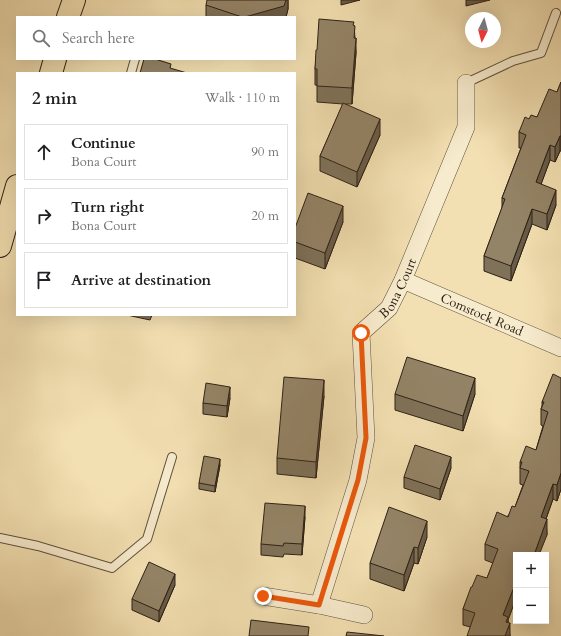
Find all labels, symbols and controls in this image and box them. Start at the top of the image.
north arrow [465,12,501,48]
search box [16,16,296,60]
icon: search [30,27,52,49]
text: Search here [62,28,135,48]
text: 2 min [32,87,77,110]
text: Walk · 110 m [205,89,280,107]
text: Continue [71,133,136,153]
icon: ahead [33,141,55,163]
text: 90 m [251,143,279,161]
text: Bona Court [71,153,136,171]
text: Turn right [71,197,144,217]
icon: right [33,205,55,227]
text: 20 m [251,207,279,225]
text: Bona Court [71,217,136,235]
street label: Bona Court [375,256,421,323]
icon: arrive [33,269,55,291]
text: Arrive at destination [71,270,211,290]
street label: Comstock Road [437,289,526,341]
route start [352,324,370,342]
map controls [513,552,549,624]
button: + [513,552,549,588]
route end [254,587,272,605]
button: − [513,588,549,624]

